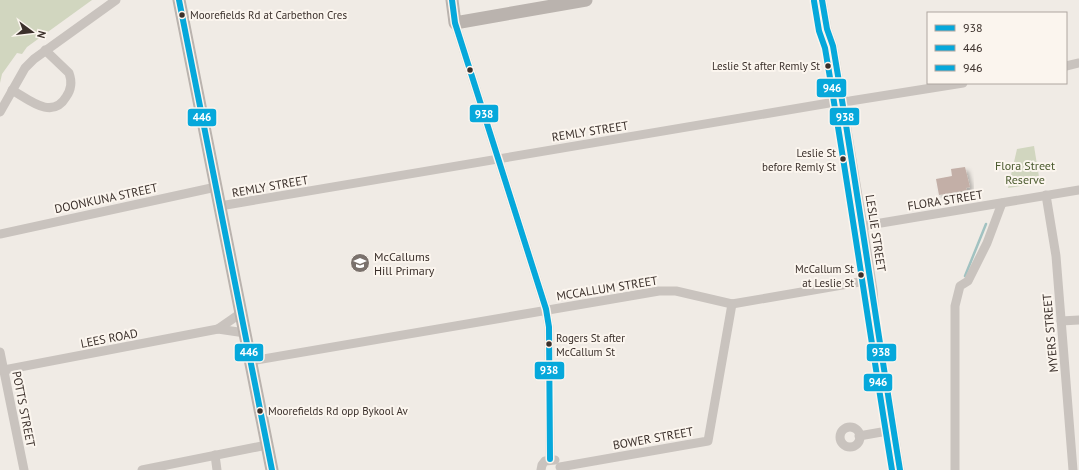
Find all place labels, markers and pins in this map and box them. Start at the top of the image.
place label: Moorefields Rd at Carbethon Cres [190,8,347,22]
marker: Moorefields Rd at Carbethon Cres [177,10,187,20]
place label: Leslie St after Remly St [712,59,820,73]
marker: Leslie St after Remly St [823,61,833,71]
unlabelled marker [465,65,475,75]
place label: Leslie St before Remly St [762,146,836,174]
marker: Leslie St before Remly St [838,154,848,164]
place label: McCallums Hill Primary [374,249,435,278]
school or university icon: McCallums Hill Primary [349,252,371,274]
place label: McCallum St at Leslie St [795,262,854,290]
marker: McCallum St at Leslie St [856,270,866,280]
place label: Rogers St after McCallum St [556,331,625,359]
marker: Rogers St after McCallum St [544,339,554,349]
place label: Moorefields Rd opp Bykool Av [268,404,409,418]
marker: Moorefields Rd opp Bykool Av [255,406,265,416]

